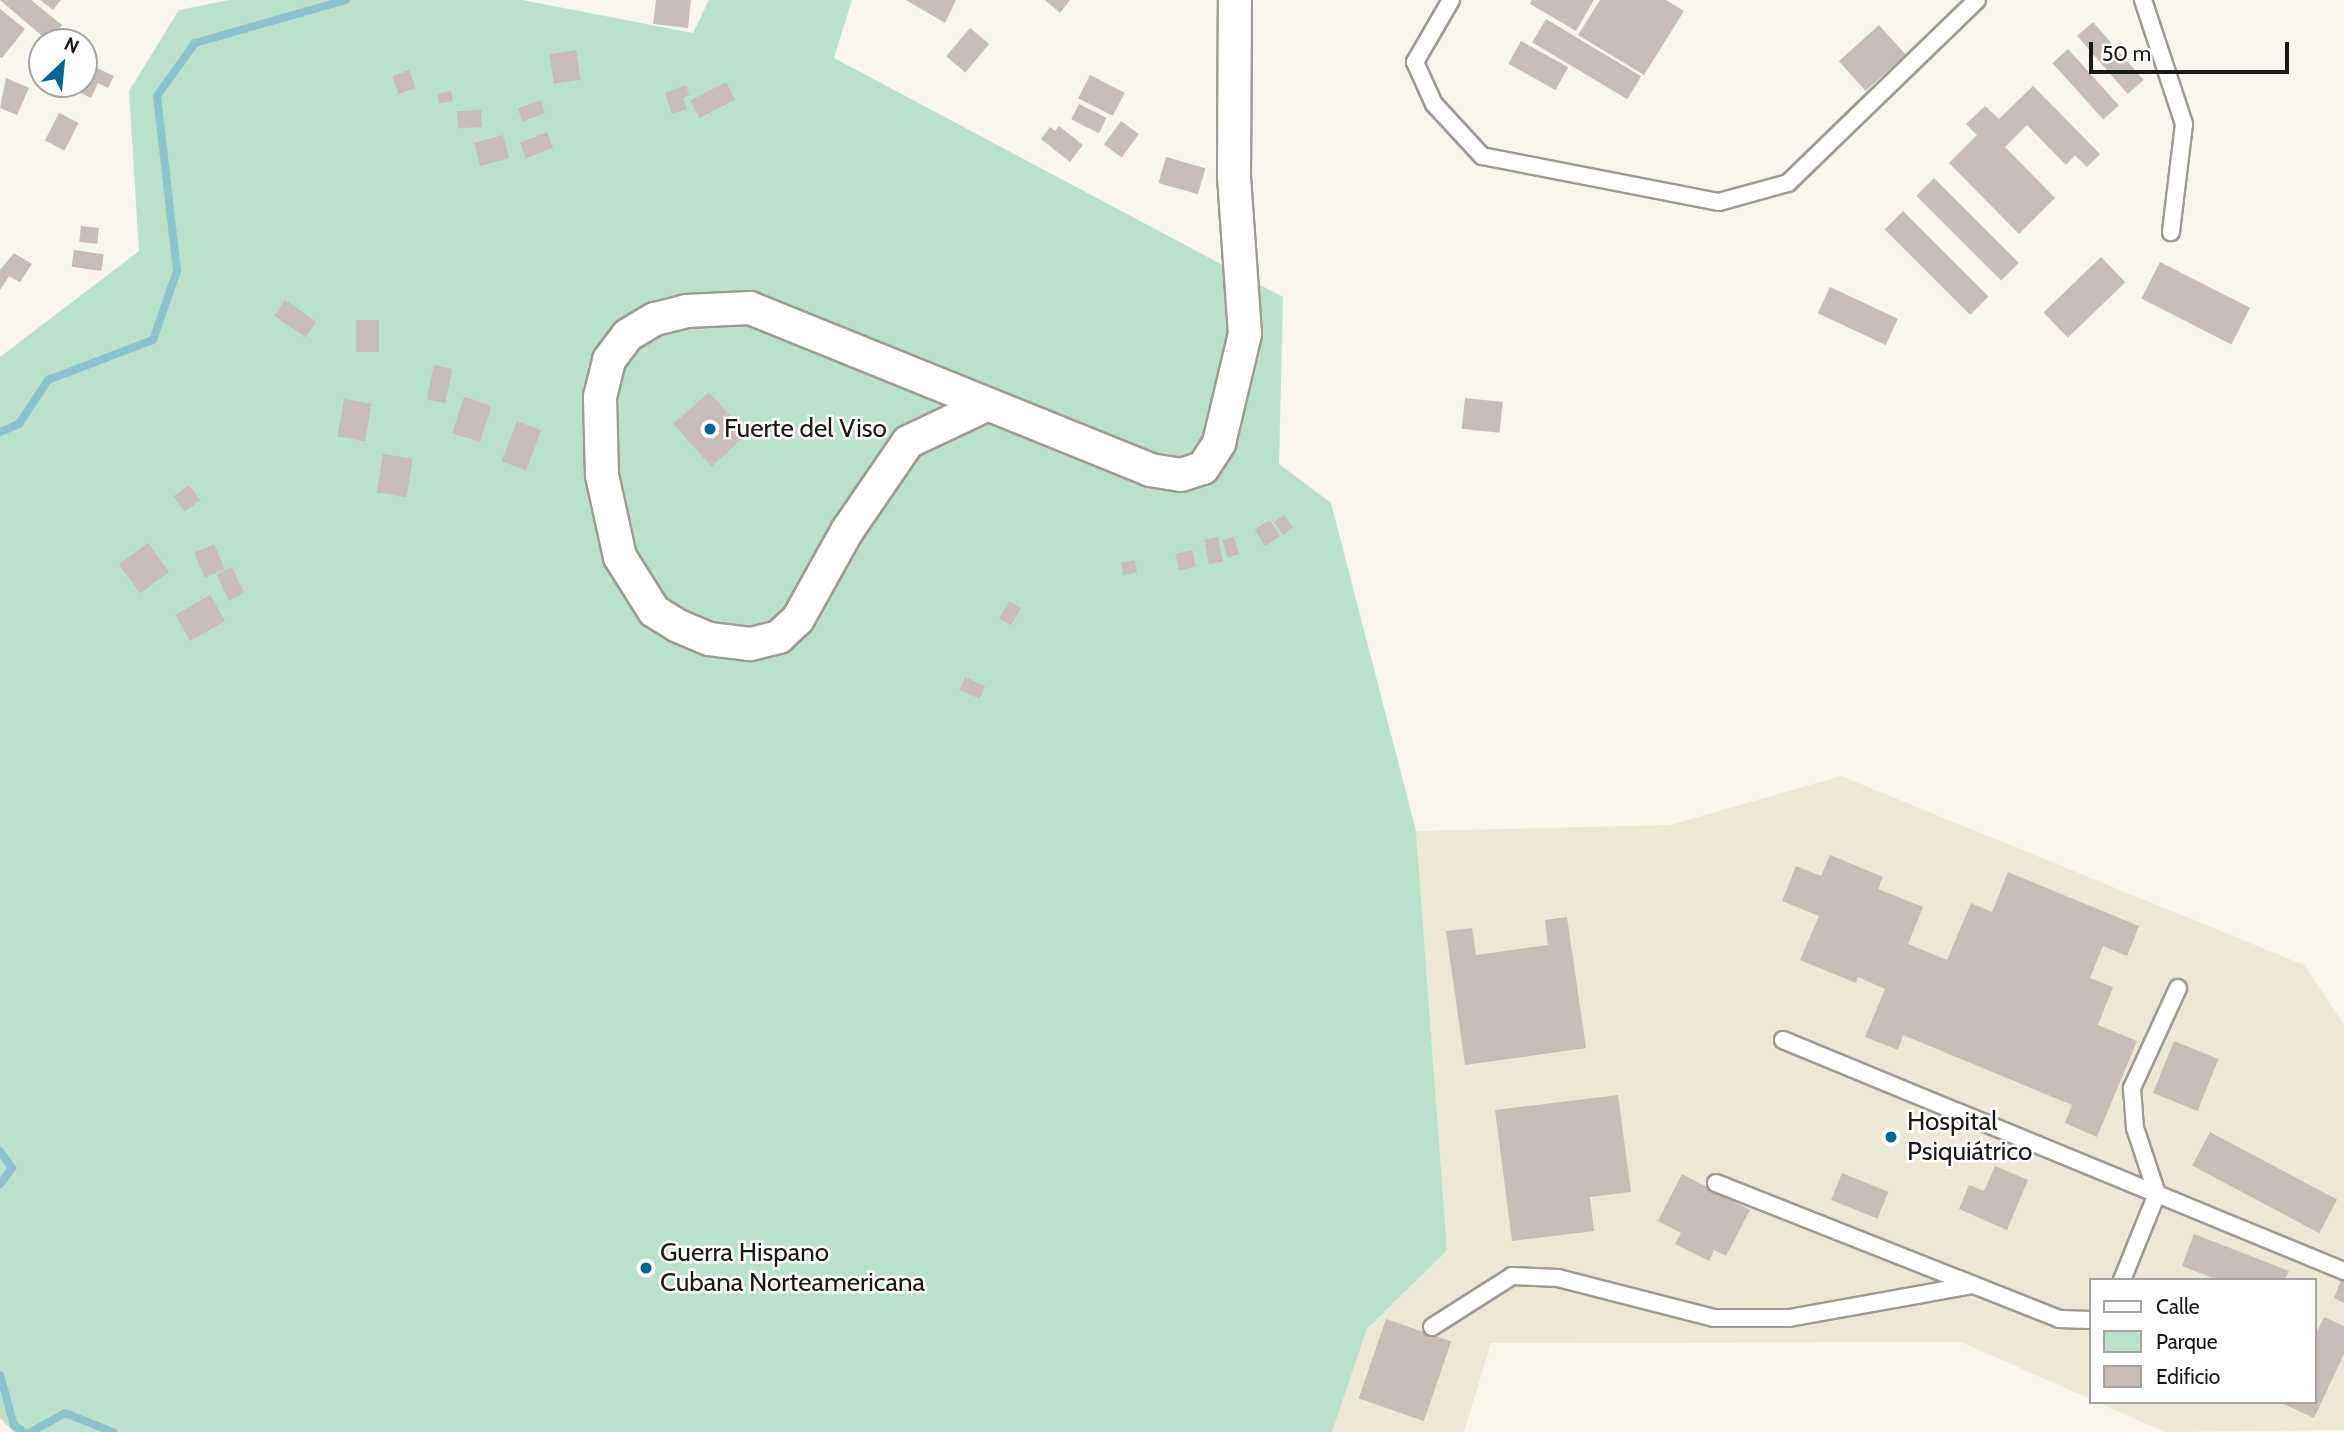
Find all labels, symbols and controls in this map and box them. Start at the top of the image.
north arrow [28,28,98,98]
scale bar [2092,28,2292,72]
text: N [60,32,83,59]
text: 50 m [2102,41,2151,66]
place label: Fuerte del Viso [724,413,887,445]
marker: Fuerte del Viso [702,421,718,437]
place label: Hospital Psiquiátrico [1907,1106,2032,1168]
marker: Hospital Psiquiátrico [1881,1127,1901,1147]
place label: Guerra Hispano Cubana Norteamericana [660,1237,925,1298]
marker: Guerra Hispano Cubana Norteamericana [638,1260,654,1276]
legend [2088,1278,2316,1404]
text: Calle [2156,1294,2200,1319]
text: Parque [2156,1329,2218,1354]
text: Edificio [2156,1364,2220,1389]

